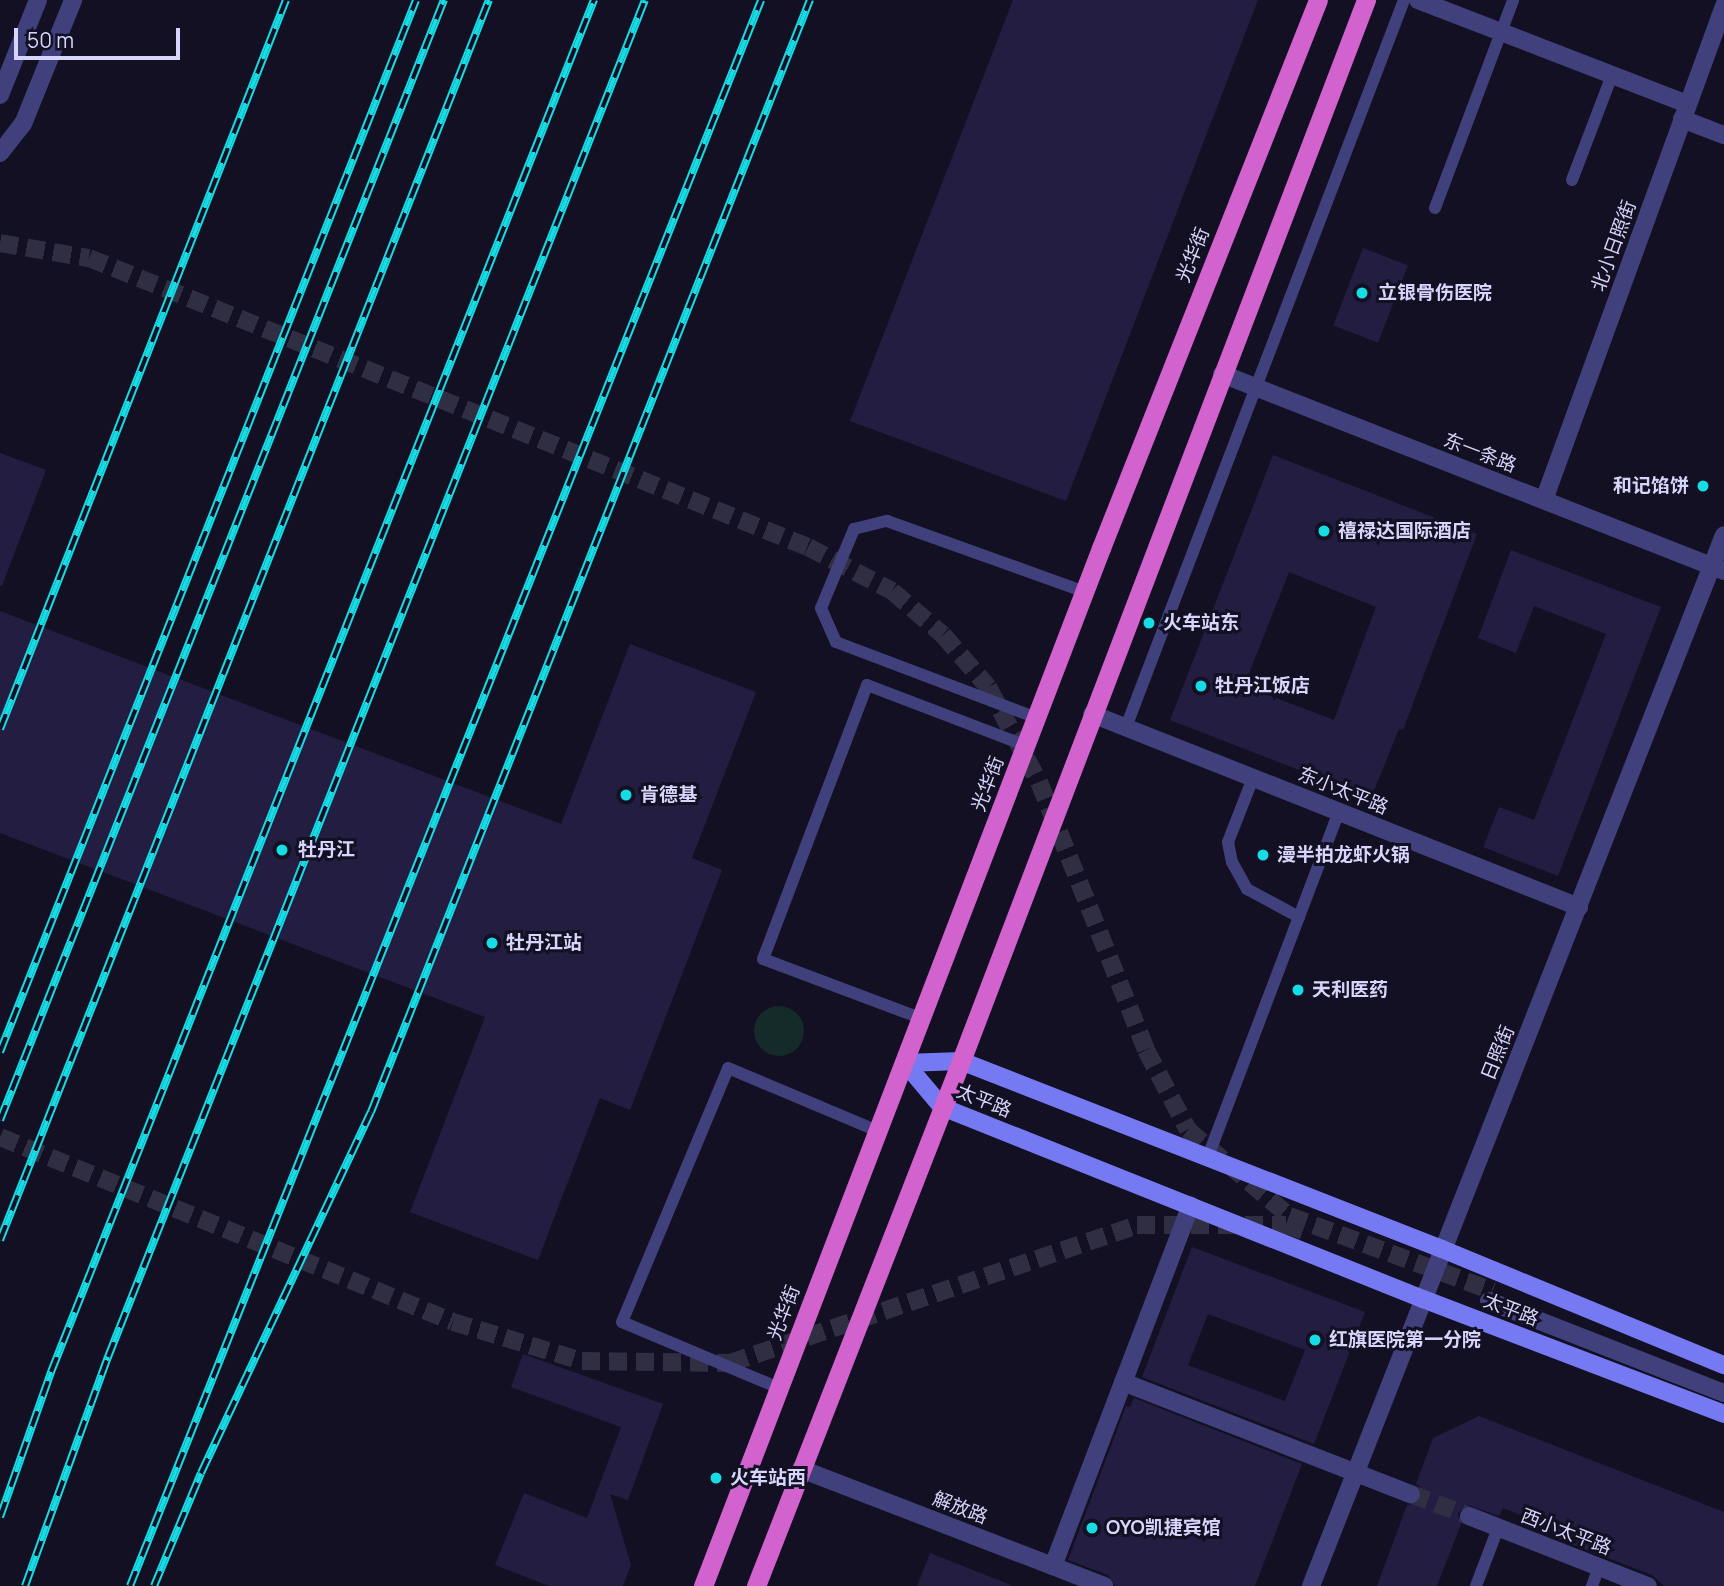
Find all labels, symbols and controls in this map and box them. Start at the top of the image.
scale bar [18,14,184,58]
text: 50 m [27,26,74,54]
street label: 北小日照街 [1587,197,1641,295]
street label: 光华街 [1172,224,1214,286]
place label: 立银骨伤医院 [1378,282,1492,304]
marker: 立银骨伤医院 [1352,283,1372,303]
street label: 东一条路 [1440,429,1520,477]
place label: 和记馅饼 [1613,475,1689,497]
marker: 和记馅饼 [1695,478,1711,494]
place label: 禧禄达国际酒店 [1338,520,1471,542]
marker: 禧禄达国际酒店 [1316,523,1332,539]
place label: 火车站东 [1163,612,1239,634]
marker: 火车站东 [1141,615,1157,631]
place label: 牡丹江饭店 [1215,675,1310,697]
marker: 牡丹江饭店 [1193,678,1209,694]
street label: 光华街 [967,753,1009,815]
street label: 东小太平路 [1295,763,1391,819]
place label: 肯德基 [640,784,697,806]
marker: 肯德基 [618,787,634,803]
place label: 牡丹江 [298,839,355,861]
marker: 牡丹江 [272,840,292,860]
place label: 漫半拍龙虾火锅 [1277,844,1410,866]
marker: 漫半拍龙虾火锅 [1255,847,1271,863]
place label: 牡丹江站 [506,932,582,954]
marker: 牡丹江站 [484,935,500,951]
place label: 天利医药 [1312,979,1388,1001]
marker: 天利医药 [1290,982,1306,998]
street label: 日照街 [1477,1022,1519,1084]
street label: 太平路 [953,1080,1015,1122]
street label: 光华街 [763,1282,805,1344]
street label: 太平路 [1480,1289,1542,1331]
place label: 红旗医院第一分院 [1329,1329,1481,1351]
marker: 红旗医院第一分院 [1307,1332,1323,1348]
place label: 火车站西 [730,1467,806,1489]
marker: 火车站西 [708,1470,724,1486]
street label: 解放路 [929,1487,991,1529]
street label: 西小太平路 [1518,1504,1614,1560]
place label: OYO凯捷宾馆 [1106,1517,1221,1539]
marker: OYO凯捷宾馆 [1084,1520,1100,1536]

